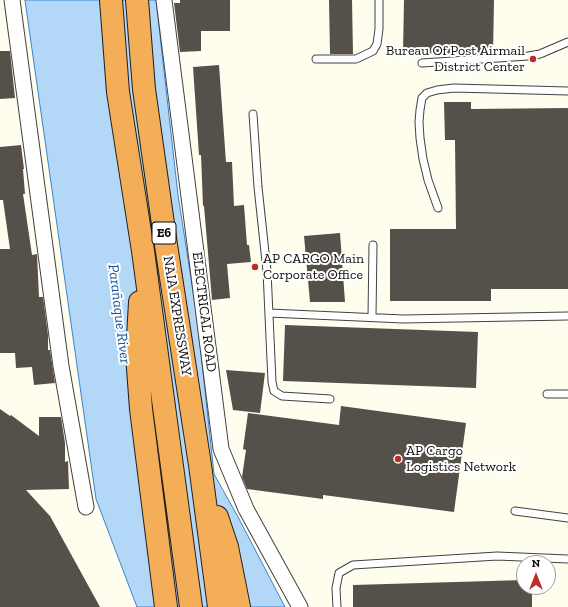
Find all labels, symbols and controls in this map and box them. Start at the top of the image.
place label: Bureau Of Post Airmail District Center [386,43,525,76]
marker: Bureau Of Post Airmail District Center [528,54,538,64]
road number: E6 [152,222,176,244]
street label: ELECTRICAL ROAD [188,251,220,373]
place label: AP CARGO Main Corporate Office [263,251,364,284]
street label: NAIA EXPRESSWAY [159,255,195,377]
marker: AP CARGO Main Corporate Office [250,262,260,272]
water label: Parañaque River [104,263,134,365]
place label: AP Cargo Logistics Network [406,443,516,476]
marker: AP Cargo Logistics Network [393,454,403,464]
north arrow [516,555,556,595]
text: N [532,557,540,570]

